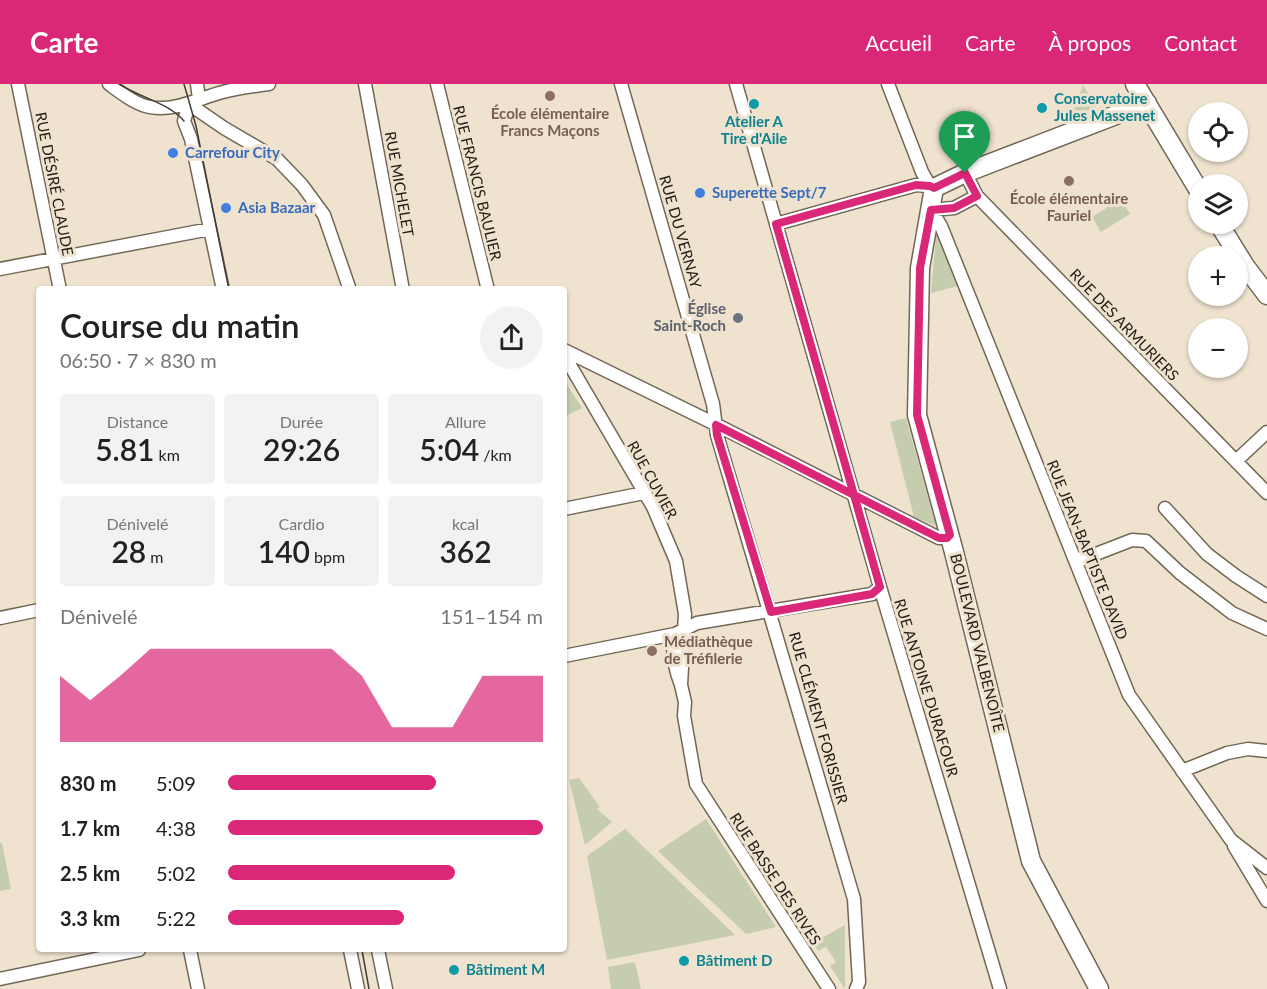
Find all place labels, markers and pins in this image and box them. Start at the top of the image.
marker: École élémentaire Francs Maçons [543,89,557,103]
place label: Conservatoire Jules Massenet [1054,89,1156,124]
marker: Atelier A Tire d'Aile [747,97,761,111]
marker: Conservatoire Jules Massenet [1035,101,1049,115]
place label: École élémentaire Francs Maçons [491,104,609,139]
pin [939,111,990,173]
place label: Atelier A Tire d'Aile [721,112,787,147]
place label: Carrefour City [185,143,280,161]
marker: Carrefour City [166,146,180,160]
marker: École élémentaire Fauriel [1062,174,1076,188]
place label: Superette Sept/7 [712,183,827,201]
marker: Superette Sept/7 [693,186,707,200]
place label: École élémentaire Fauriel [1010,189,1128,224]
place label: Asia Bazaar [237,198,316,216]
marker: Asia Bazaar [219,201,233,215]
place label: Église Saint-Roch [653,299,726,334]
marker: Église Saint-Roch [731,311,745,325]
place label: Médiathèque de Tréfilerie [664,632,753,667]
marker: Médiathèque de Tréfilerie [645,644,659,658]
place label: Bâtiment D [696,951,772,969]
marker: Bâtiment D [677,954,691,968]
place label: Bâtiment M [466,960,545,978]
marker: Bâtiment M [447,963,461,977]

